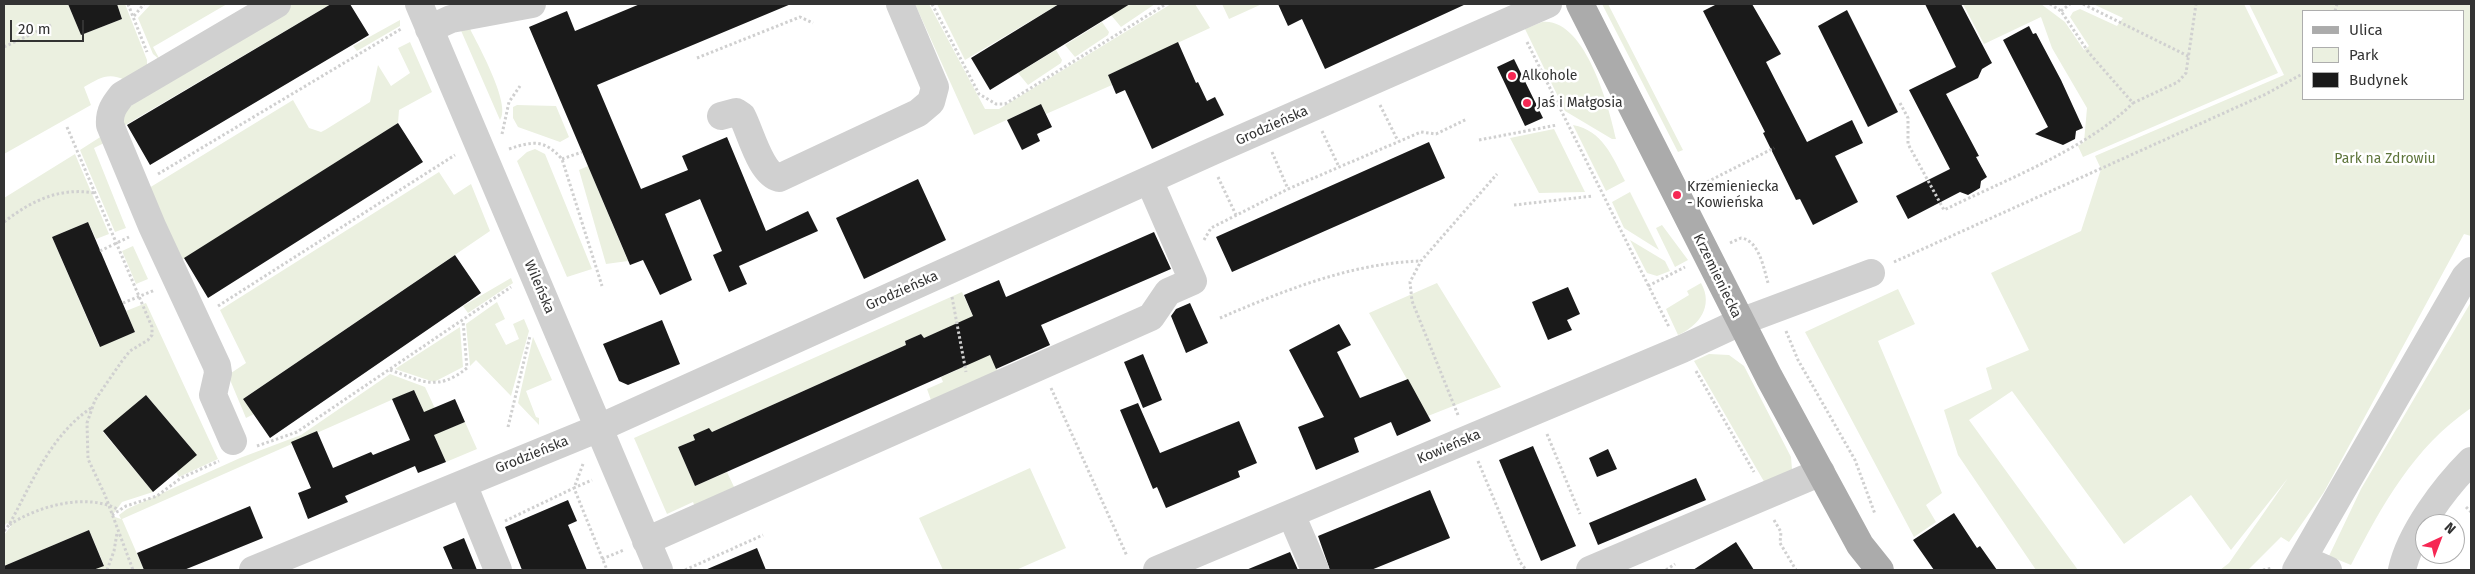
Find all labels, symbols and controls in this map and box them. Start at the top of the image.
scale bar [12,10,86,42]
legend [2302,10,2465,100]
text: 20 m [18,20,51,38]
text: Ulica [2349,21,2383,39]
text: Park [2349,46,2379,64]
place label: Alkohole [1522,68,1577,84]
marker: Alkohole [1506,70,1518,82]
text: Budynek [2349,71,2408,89]
place label: Jaś i Małgosia [1537,95,1623,111]
marker: Jaś i Małgosia [1521,97,1533,109]
street label: Grodzieńska [1233,103,1311,149]
park label: Park na Zdrowiu [2334,151,2436,167]
place label: Krzemieniecka - Kowieńska [1687,179,1779,212]
marker: Krzemieniecka - Kowieńska [1671,189,1683,201]
street label: Krzemieniecka [1689,231,1745,321]
street label: Wileńska [520,258,558,316]
street label: Grodzieńska [863,268,941,314]
street label: Kowieńska [1415,426,1483,468]
street label: Grodzieńska [493,433,571,477]
north arrow [2415,514,2465,564]
text: N [2441,519,2459,538]

